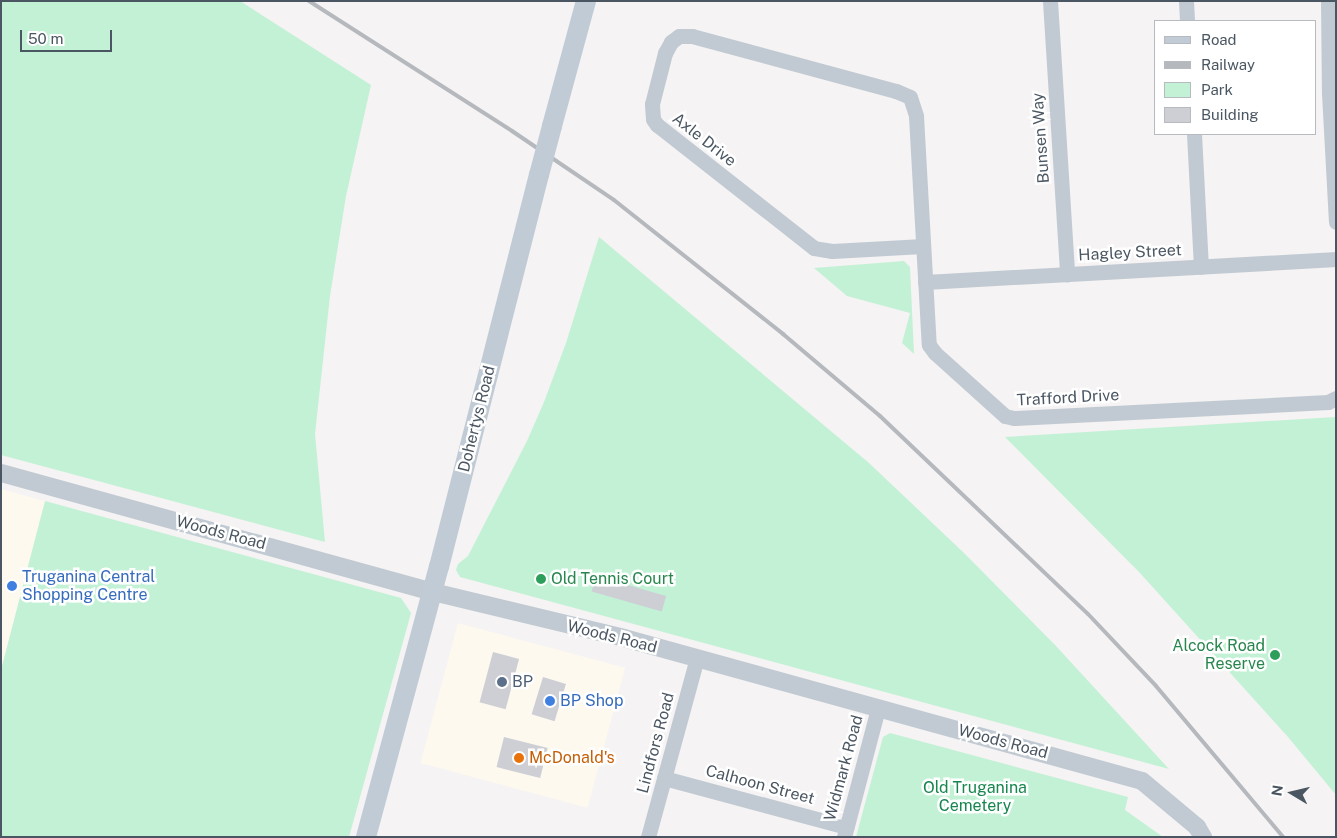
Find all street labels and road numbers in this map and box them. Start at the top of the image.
street label: Bunsen Way [1028,92,1054,184]
street label: Axle Drive [668,109,740,171]
street label: Hagley Street [1078,241,1182,265]
street label: Dohertys Road [455,364,499,474]
street label: Trafford Drive [1016,386,1120,410]
street label: Woods Road [174,512,268,554]
street label: Woods Road [565,617,659,657]
street label: Lindfors Road [633,691,679,795]
street label: Widmark Road [821,713,867,823]
street label: Woods Road [956,721,1050,763]
street label: Calhoon Street [704,761,816,809]

